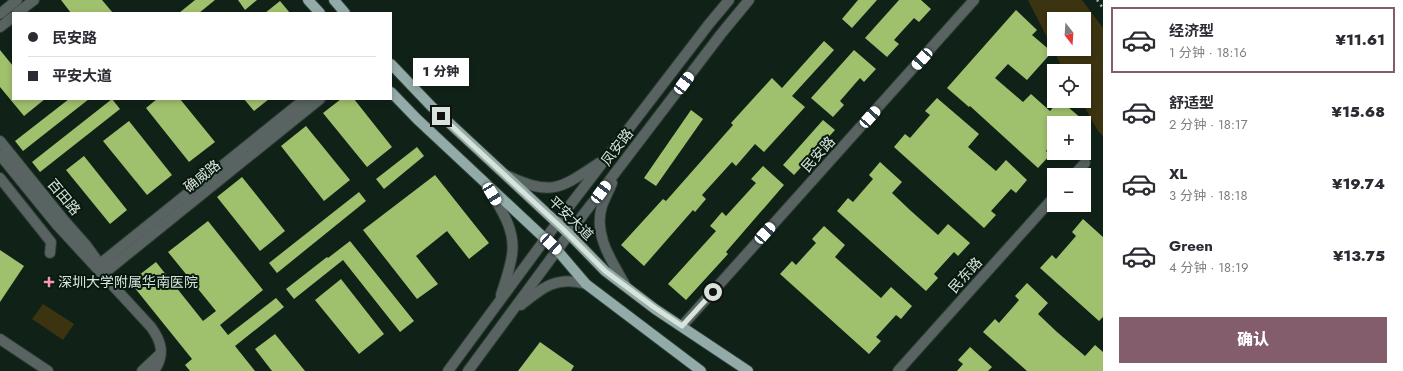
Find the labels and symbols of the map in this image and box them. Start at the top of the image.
north arrow [1047,12,1091,56]
car [910,46,934,72]
callout: 1 分钟 [413,58,469,86]
car [672,70,696,96]
car [858,104,882,130]
route end [432,107,450,125]
street label: 凤安路 [596,124,638,170]
street label: 民安路 [797,132,839,176]
street label: 确威路 [179,155,225,197]
street label: 百田路 [43,174,85,220]
car [589,179,613,205]
car [481,181,503,207]
street label: 平安大道 [544,191,598,245]
car [753,220,777,246]
car [538,231,564,257]
street label: 民东路 [944,253,986,297]
place label: 深圳大学附属华南医院 [58,272,198,292]
marker: 深圳大学附属华南医院 [43,276,55,288]
route start [704,283,722,301]

